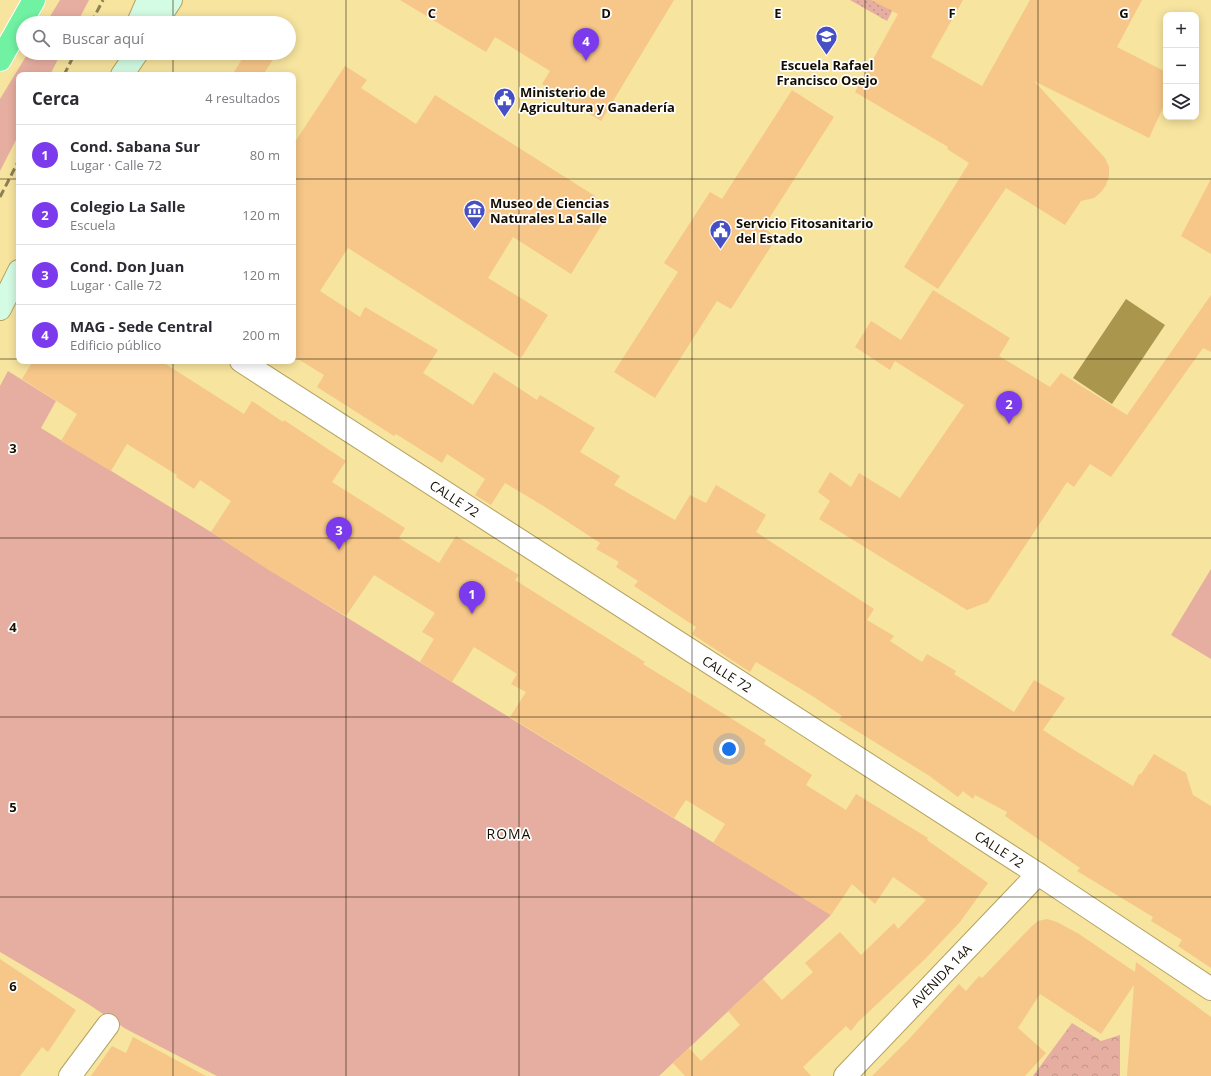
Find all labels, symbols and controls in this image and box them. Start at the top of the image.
text: C [428,4,436,22]
text: D [601,4,611,22]
text: E [774,4,782,22]
text: F [948,4,956,22]
text: G [1119,4,1129,22]
map controls [1163,12,1199,120]
button: + [1163,12,1199,48]
search box [16,16,296,60]
school or university icon: Escuela Rafael Francisco Osejo [814,24,840,57]
icon: search [30,27,52,49]
text: Buscar aquí [62,28,144,48]
pin: 4 [573,28,599,61]
button: − [1163,48,1199,84]
place label: Escuela Rafael Francisco Osejo [776,56,878,89]
place label: Ministerio de Agricultura y Ganadería [520,83,675,116]
button: layers [1163,84,1199,120]
public building icon: Ministerio de Agricultura y Ganadería [491,86,517,119]
text: Cerca [32,87,80,110]
text: 4 resultados [205,89,280,107]
text: Cond. Sabana Sur [70,136,200,156]
text: 1 [41,146,49,164]
text: 80 m [250,146,280,164]
text: Lugar · Calle 72 [70,156,162,174]
place label: Museo de Ciencias Naturales La Salle [490,194,609,227]
text: Colegio La Salle [70,196,185,216]
museum icon: Museo de Ciencias Naturales La Salle [461,197,487,230]
text: 2 [41,206,49,224]
text: 120 m [242,206,280,224]
place label: Servicio Fitosanitario del Estado [736,214,873,247]
text: Escuela [70,216,115,234]
public building icon: Servicio Fitosanitario del Estado [707,217,733,250]
text: Cond. Don Juan [70,256,184,276]
text: 3 [41,266,49,284]
text: 120 m [242,266,280,284]
text: Lugar · Calle 72 [70,276,162,294]
text: MAG - Sede Central [70,316,213,336]
text: 4 [41,326,49,344]
text: 200 m [242,326,280,344]
text: Edificio público [70,336,161,354]
pin: 2 [996,391,1022,424]
text: 3 [9,439,17,457]
street label: CALLE 72 [426,476,483,521]
pin: 3 [326,517,352,550]
pin: 1 [459,581,485,614]
text: 4 [9,618,17,636]
street label: CALLE 72 [699,651,755,696]
your location [719,739,739,759]
text: 5 [9,798,17,816]
district label: ROMA [487,824,531,843]
street label: CALLE 72 [971,827,1028,872]
street label: AVENIDA 14A [907,940,976,1011]
text: 6 [9,977,17,995]

